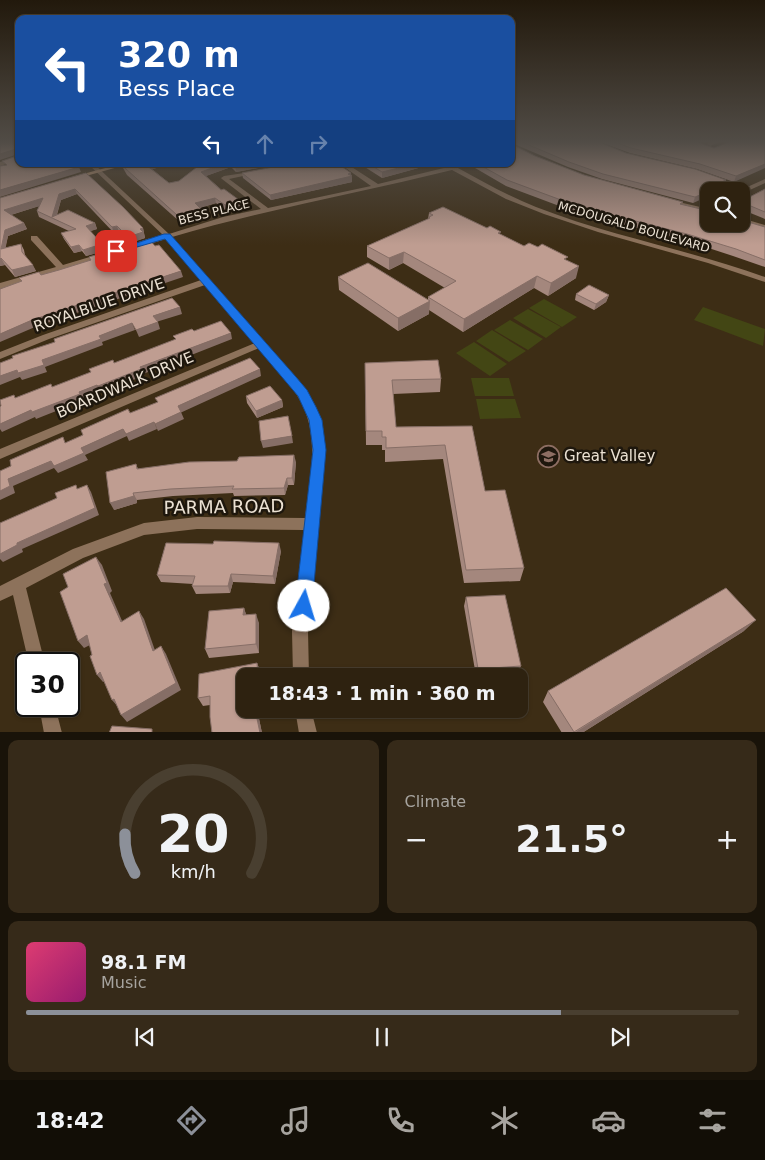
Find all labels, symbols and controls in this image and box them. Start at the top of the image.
icon: left [35,35,100,100]
text: 320 m [118,35,240,75]
text: Bess Place [118,76,235,101]
icon: left [198,130,226,158]
icon: ahead [251,130,279,158]
icon: right [304,130,332,158]
map controls [700,182,750,232]
button: search [700,182,750,232]
street label: BESS PLACE [177,196,251,228]
street label: MCDOUGALD BOULEVARD [557,199,711,255]
pin [95,230,137,272]
icon: arrive [102,237,130,265]
street label: ROYALBLUE DRIVE [31,274,167,336]
street label: BOARDWALK DRIVE [54,348,196,422]
school or university icon: Great Valley [536,444,560,468]
place label: Great Valley [564,447,655,465]
street label: PARMA ROAD [164,495,284,518]
position arrow [277,579,329,631]
speed limit sign: 30 [15,652,80,717]
text: 18:43 · 1 min · 360 m [268,682,496,704]
text: Climate [405,792,466,811]
text: 20 [157,804,229,864]
text: 21.5° [515,817,628,861]
text: − [405,823,428,856]
text: + [716,823,739,856]
text: km/h [171,861,216,882]
text: 98.1 FM [101,951,186,973]
text: Music [101,973,147,992]
icon: previous [131,1023,159,1051]
icon: pause [368,1023,396,1051]
icon: next [606,1023,634,1051]
icon: directions [174,1103,209,1138]
icon: music [278,1103,313,1138]
icon: phone [383,1103,418,1138]
icon: climate [487,1103,522,1138]
icon: car [591,1103,626,1138]
icon: filters [695,1103,730,1138]
text: 18:42 [35,1108,105,1133]

